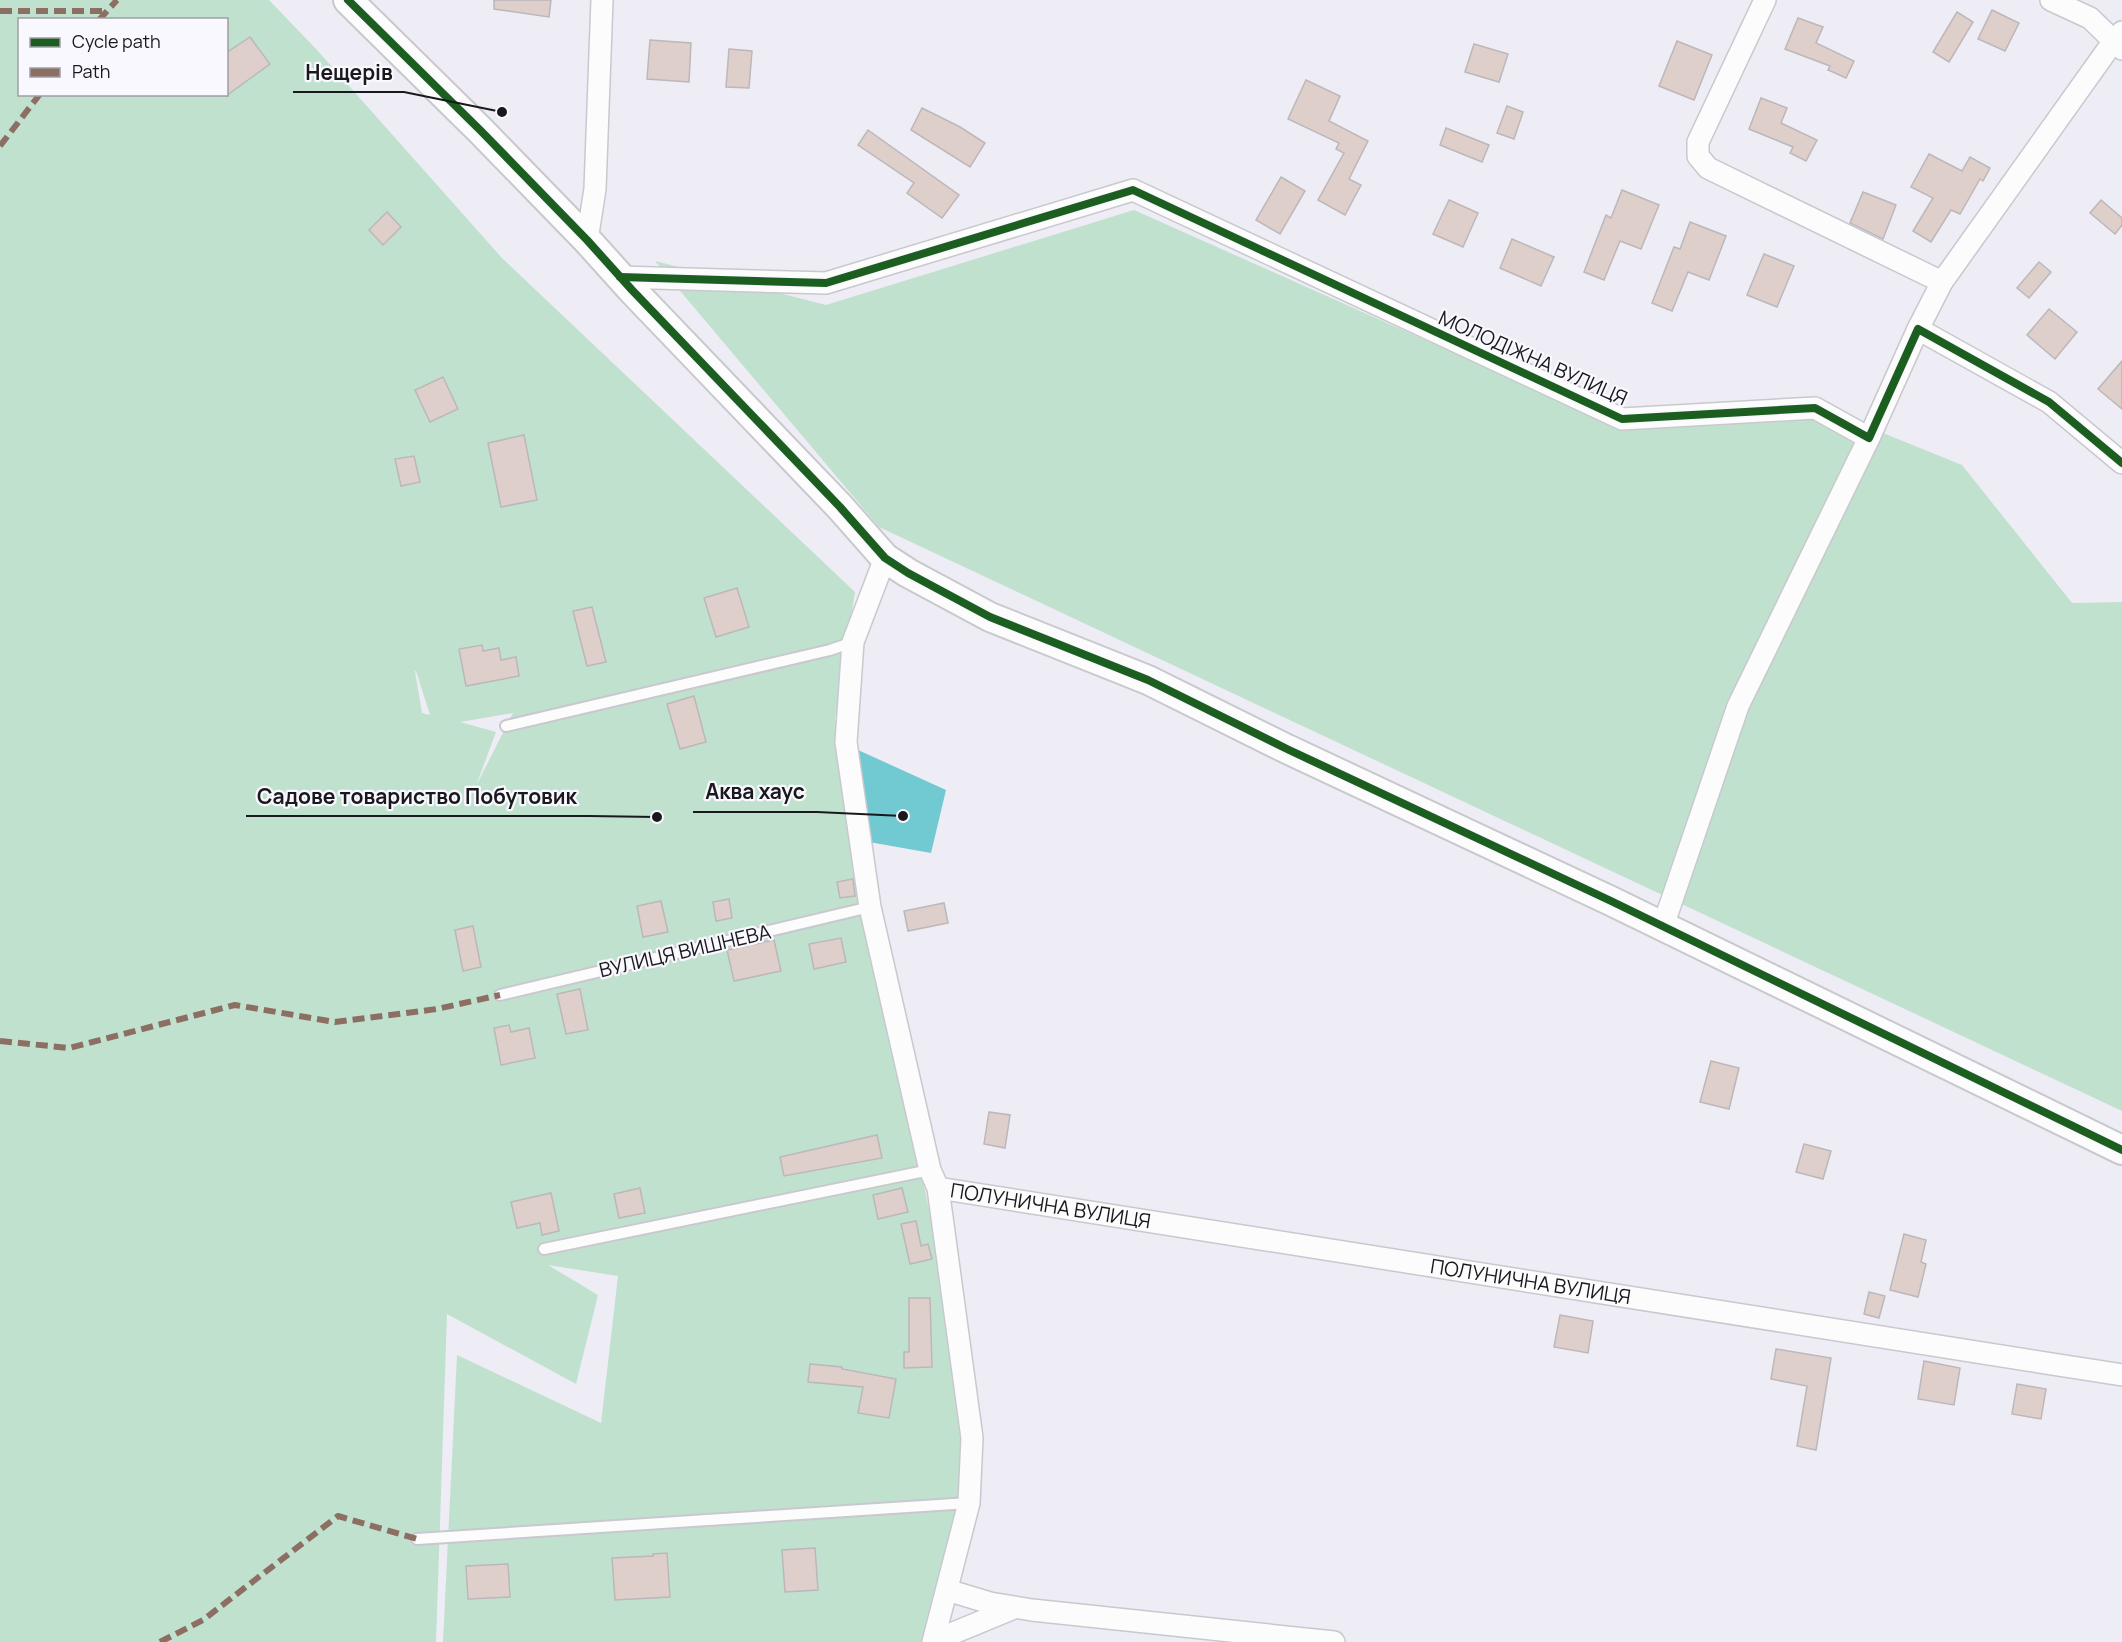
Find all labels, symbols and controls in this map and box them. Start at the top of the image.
legend [18,18,228,96]
text: Cycle path [72,29,161,53]
callout: Нещерів [293,53,404,92]
text: Нещерів [305,58,393,86]
text: Path [72,59,110,83]
street label: МОЛОДІЖНА ВУЛИЦЯ [1435,304,1632,411]
callout: Аква хаус [693,773,817,812]
callout: Садове товариство Побутовик [246,777,589,816]
text: Аква хаус [705,777,805,805]
text: Садове товариство Побутовик [257,782,578,810]
street label: ВУЛИЦЯ ВИШНЕВА [596,918,774,983]
street label: ПОЛУНИЧНА ВУЛИЦЯ [949,1176,1153,1234]
street label: ПОЛУНИЧНА ВУЛИЦЯ [1429,1252,1633,1310]

